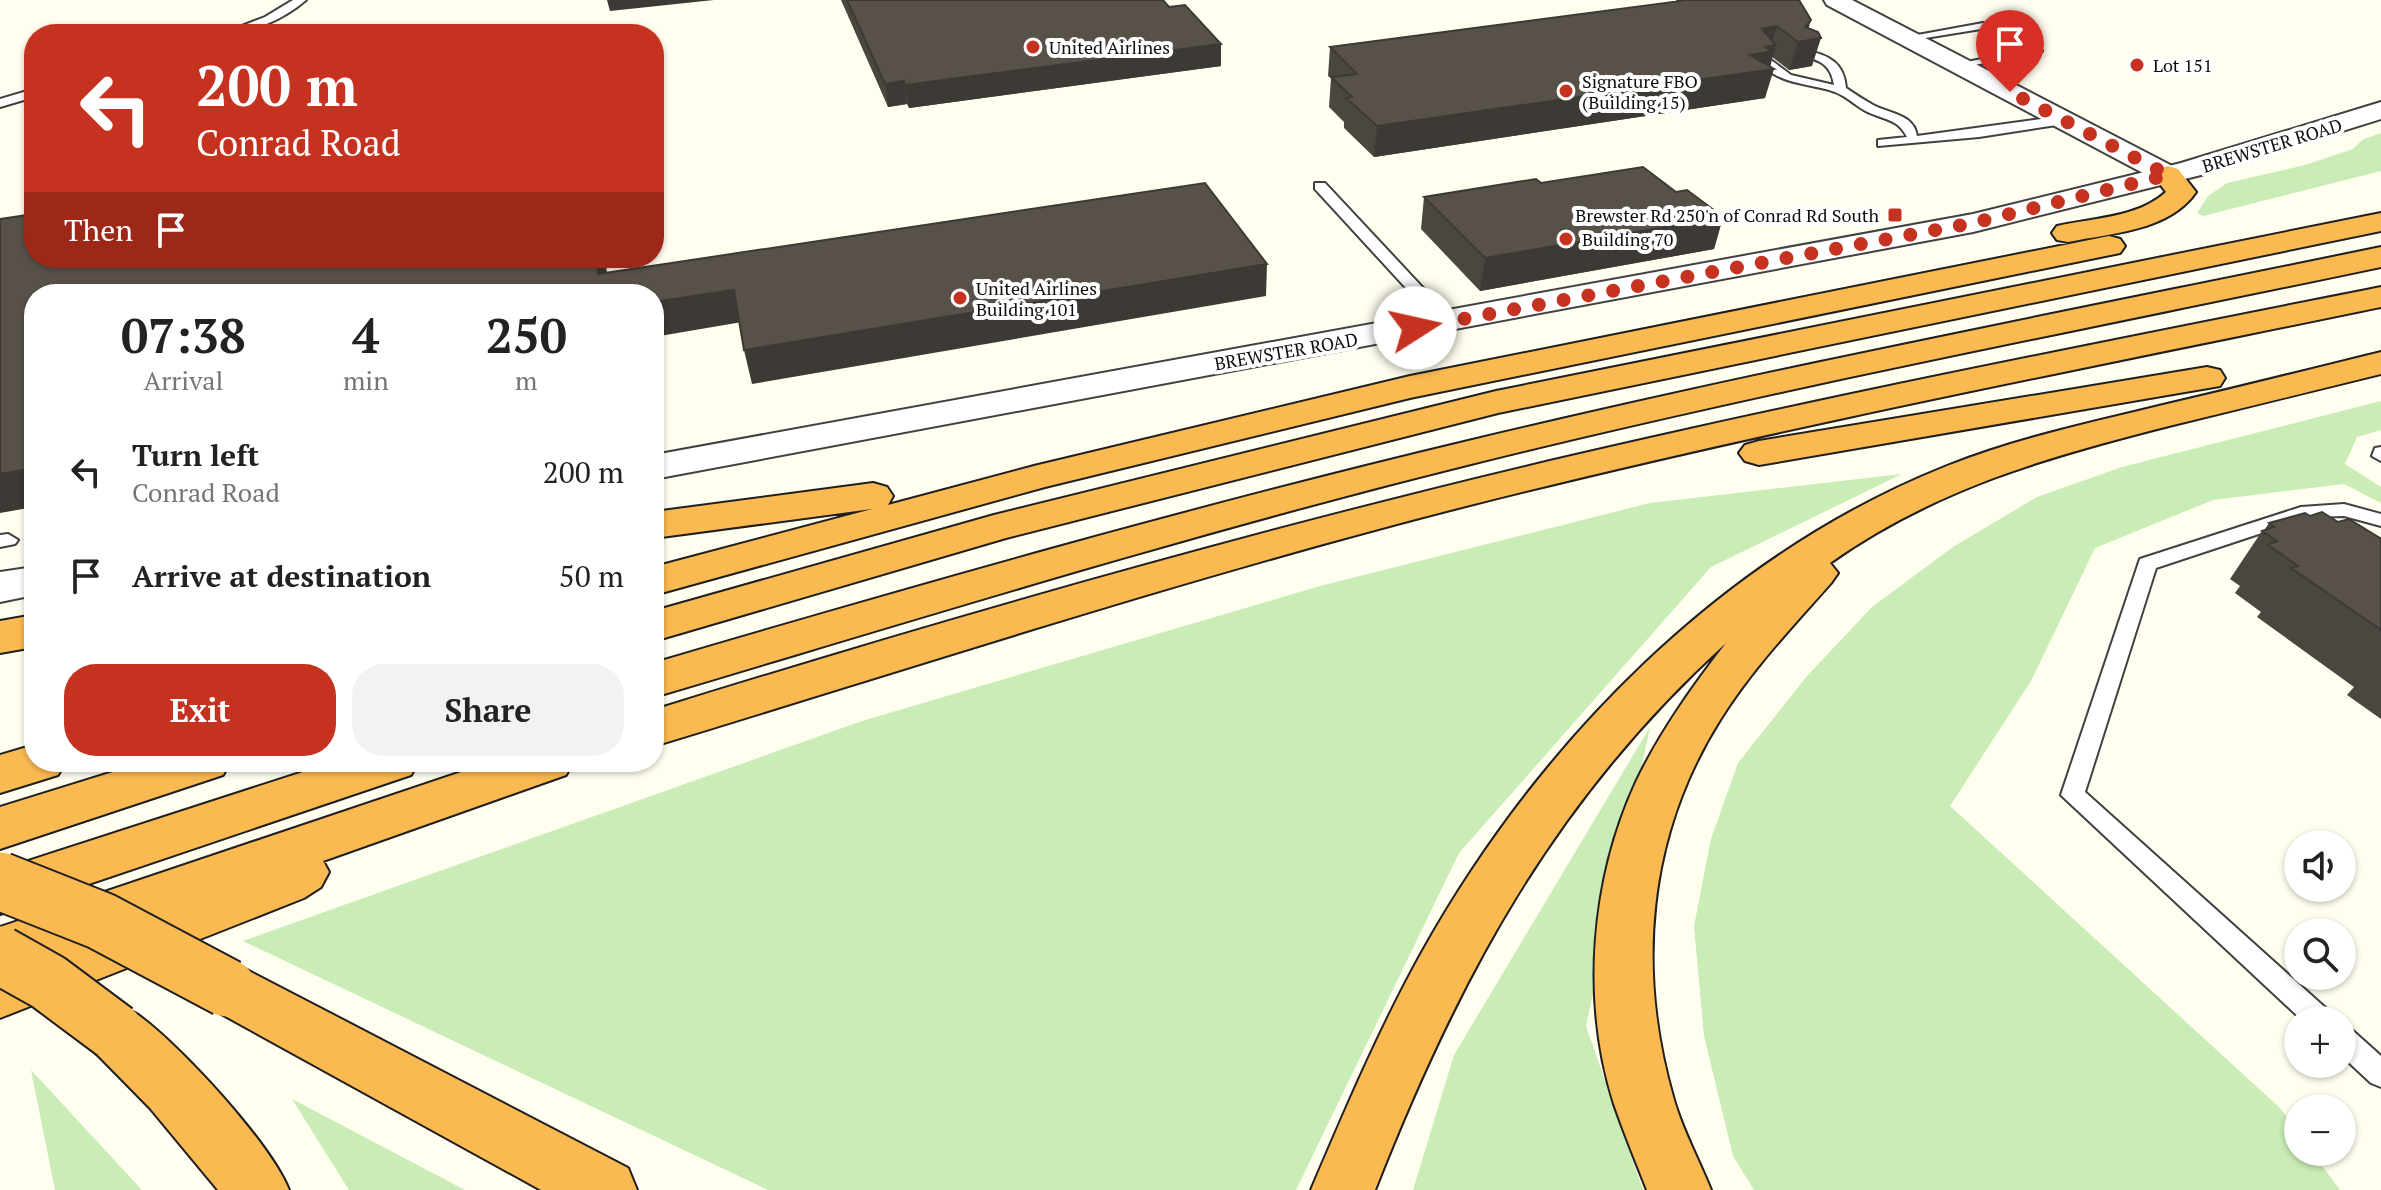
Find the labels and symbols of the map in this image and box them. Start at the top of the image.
pin [1976,10,2044,92]
place label: United Airlines [1049,35,1170,59]
marker: United Airlines [1024,38,1042,56]
place label: Lot 151 [2153,53,2212,77]
marker: Lot 151 [2128,56,2146,74]
place label: Signature FBO (Building 15) [1582,69,1698,114]
marker: Signature FBO (Building 15) [1557,82,1575,100]
street label: BREWSTER ROAD [2199,112,2345,178]
place label: Brewster Rd 250'n of Conrad Rd South [1575,203,1879,227]
marker: Brewster Rd 250'n of Conrad Rd South [1886,206,1904,224]
place label: Building 70 [1582,227,1673,251]
marker: Building 70 [1557,230,1575,248]
place label: United Airlines Building 101 [976,276,1097,321]
position arrow [1373,286,1457,370]
marker: United Airlines Building 101 [951,289,969,307]
street label: BREWSTER ROAD [1212,327,1360,375]

